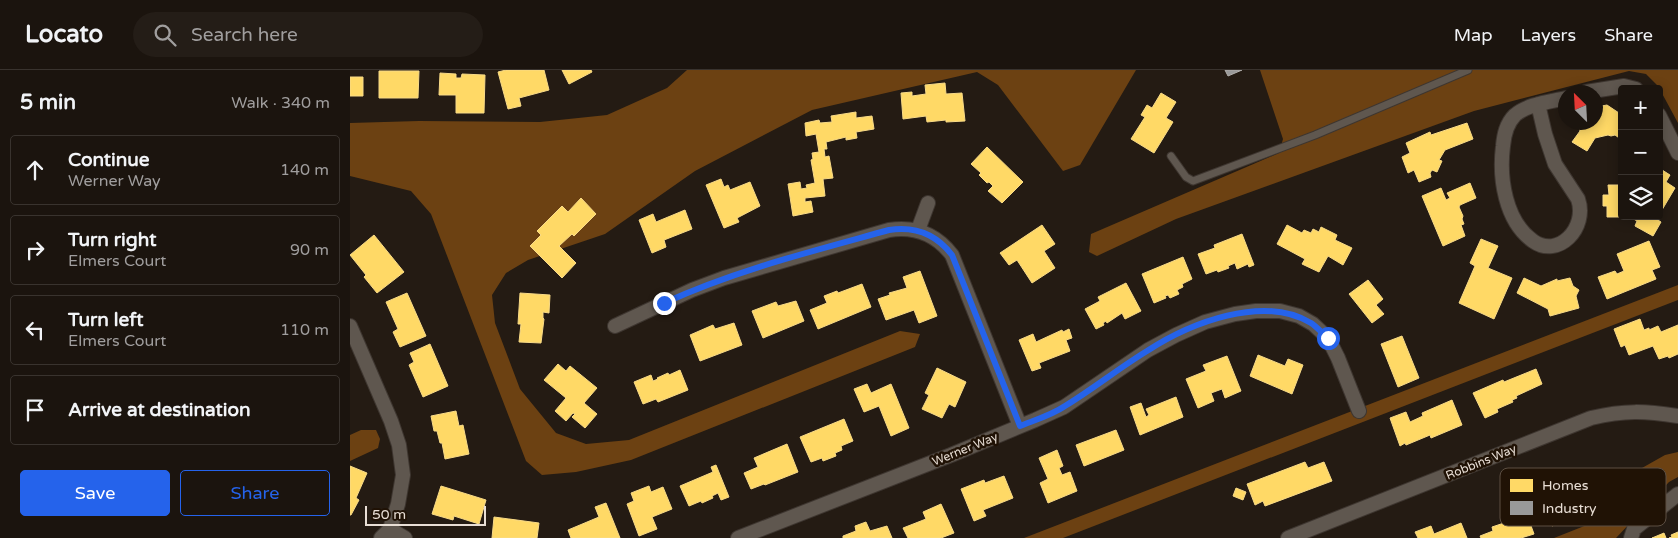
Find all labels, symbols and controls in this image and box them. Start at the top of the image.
search box [133,12,483,57]
text: Locato [25,20,103,49]
icon: search [151,21,179,49]
text: Search here [191,24,298,46]
text: Map [1454,24,1493,46]
text: Layers [1521,24,1576,46]
text: Share [1604,24,1653,46]
north arrow [1558,85,1603,130]
map controls [1618,85,1663,220]
button: + [1618,85,1663,130]
text: 5 min [20,90,76,115]
text: Walk · 340 m [231,93,330,113]
button: − [1618,130,1663,175]
text: Continue [68,149,150,171]
icon: ahead [21,156,49,184]
text: 140 m [280,160,329,180]
text: Werner Way [68,171,161,191]
button: layers [1618,175,1663,220]
text: Turn right [68,229,156,251]
icon: right [21,236,49,264]
text: 90 m [290,240,329,260]
text: Elmers Court [68,251,166,271]
route end [653,292,676,315]
text: Turn left [68,309,144,331]
icon: left [21,316,49,344]
text: 110 m [280,320,329,340]
route start [1317,327,1340,350]
text: Elmers Court [68,331,166,351]
icon: arrive [21,396,49,424]
text: Arrive at destination [68,399,251,421]
street label: Werner Way [930,429,1000,469]
street label: Robbins Way [1444,441,1519,483]
legend [1500,468,1666,526]
button: Save [20,470,170,516]
button: Share [180,470,330,516]
text: Homes [1542,477,1589,494]
text: Industry [1542,500,1597,517]
scale bar [365,503,486,526]
text: 50 m [372,506,406,523]

